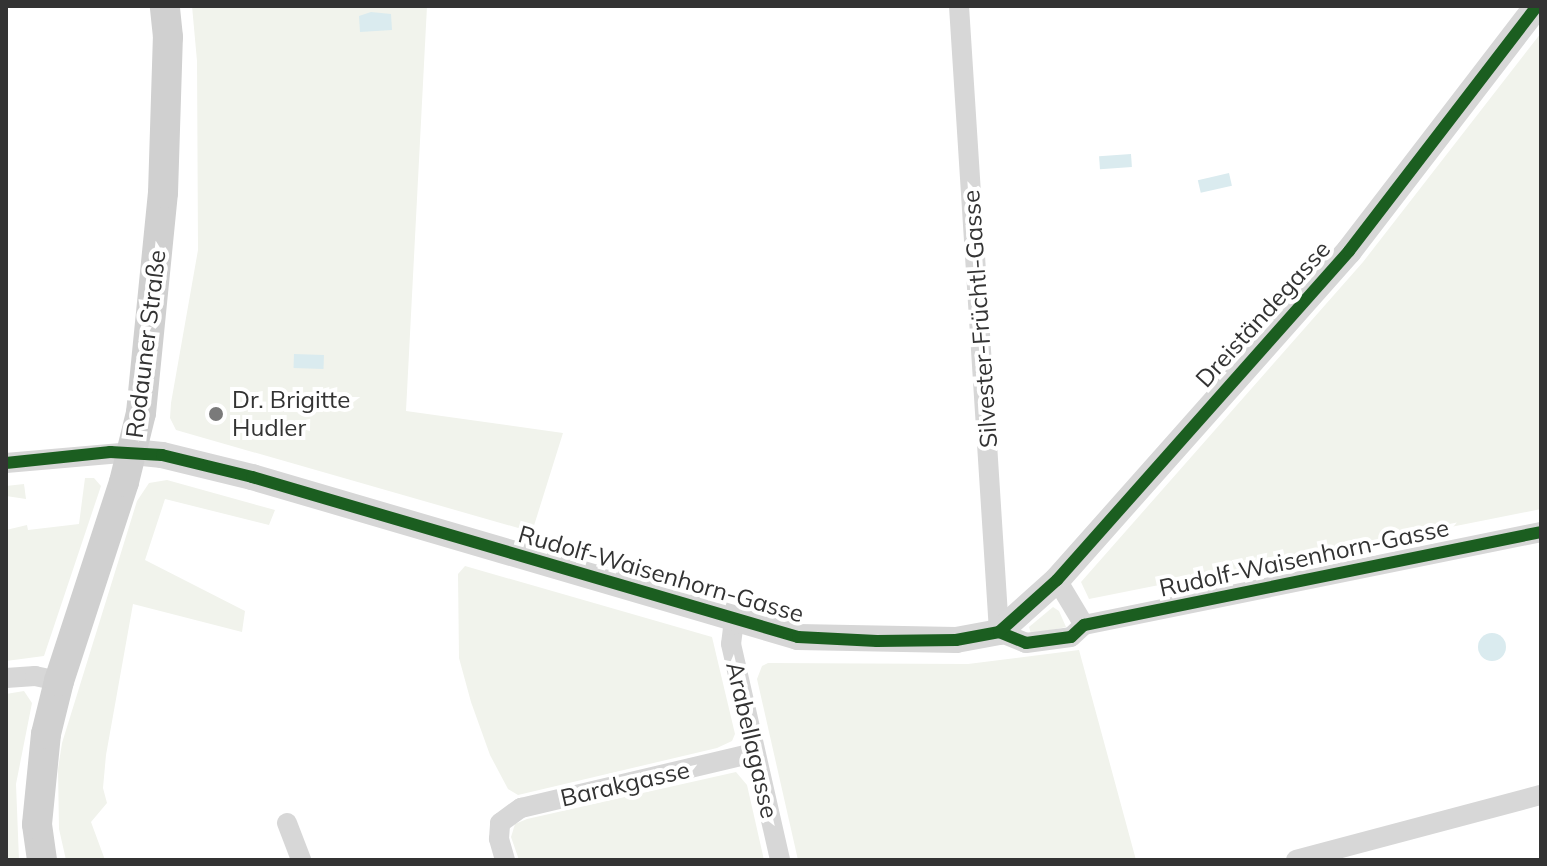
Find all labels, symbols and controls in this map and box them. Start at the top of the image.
street label: Silvester-Früchtl-Gasse [957,189,1003,449]
street label: Dreiständegasse [1190,235,1336,393]
street label: Rodauner Straße [120,248,172,440]
place label: Dr. Brigitte Hudler [232,386,350,442]
marker: Dr. Brigitte Hudler [207,405,225,423]
street label: Rudolf-Waisenhorn-Gasse [1157,513,1451,603]
street label: Rudolf-Waisenhorn-Gasse [515,519,807,629]
street label: Arabellagasse [720,659,784,821]
street label: Barakgasse [558,755,692,813]

